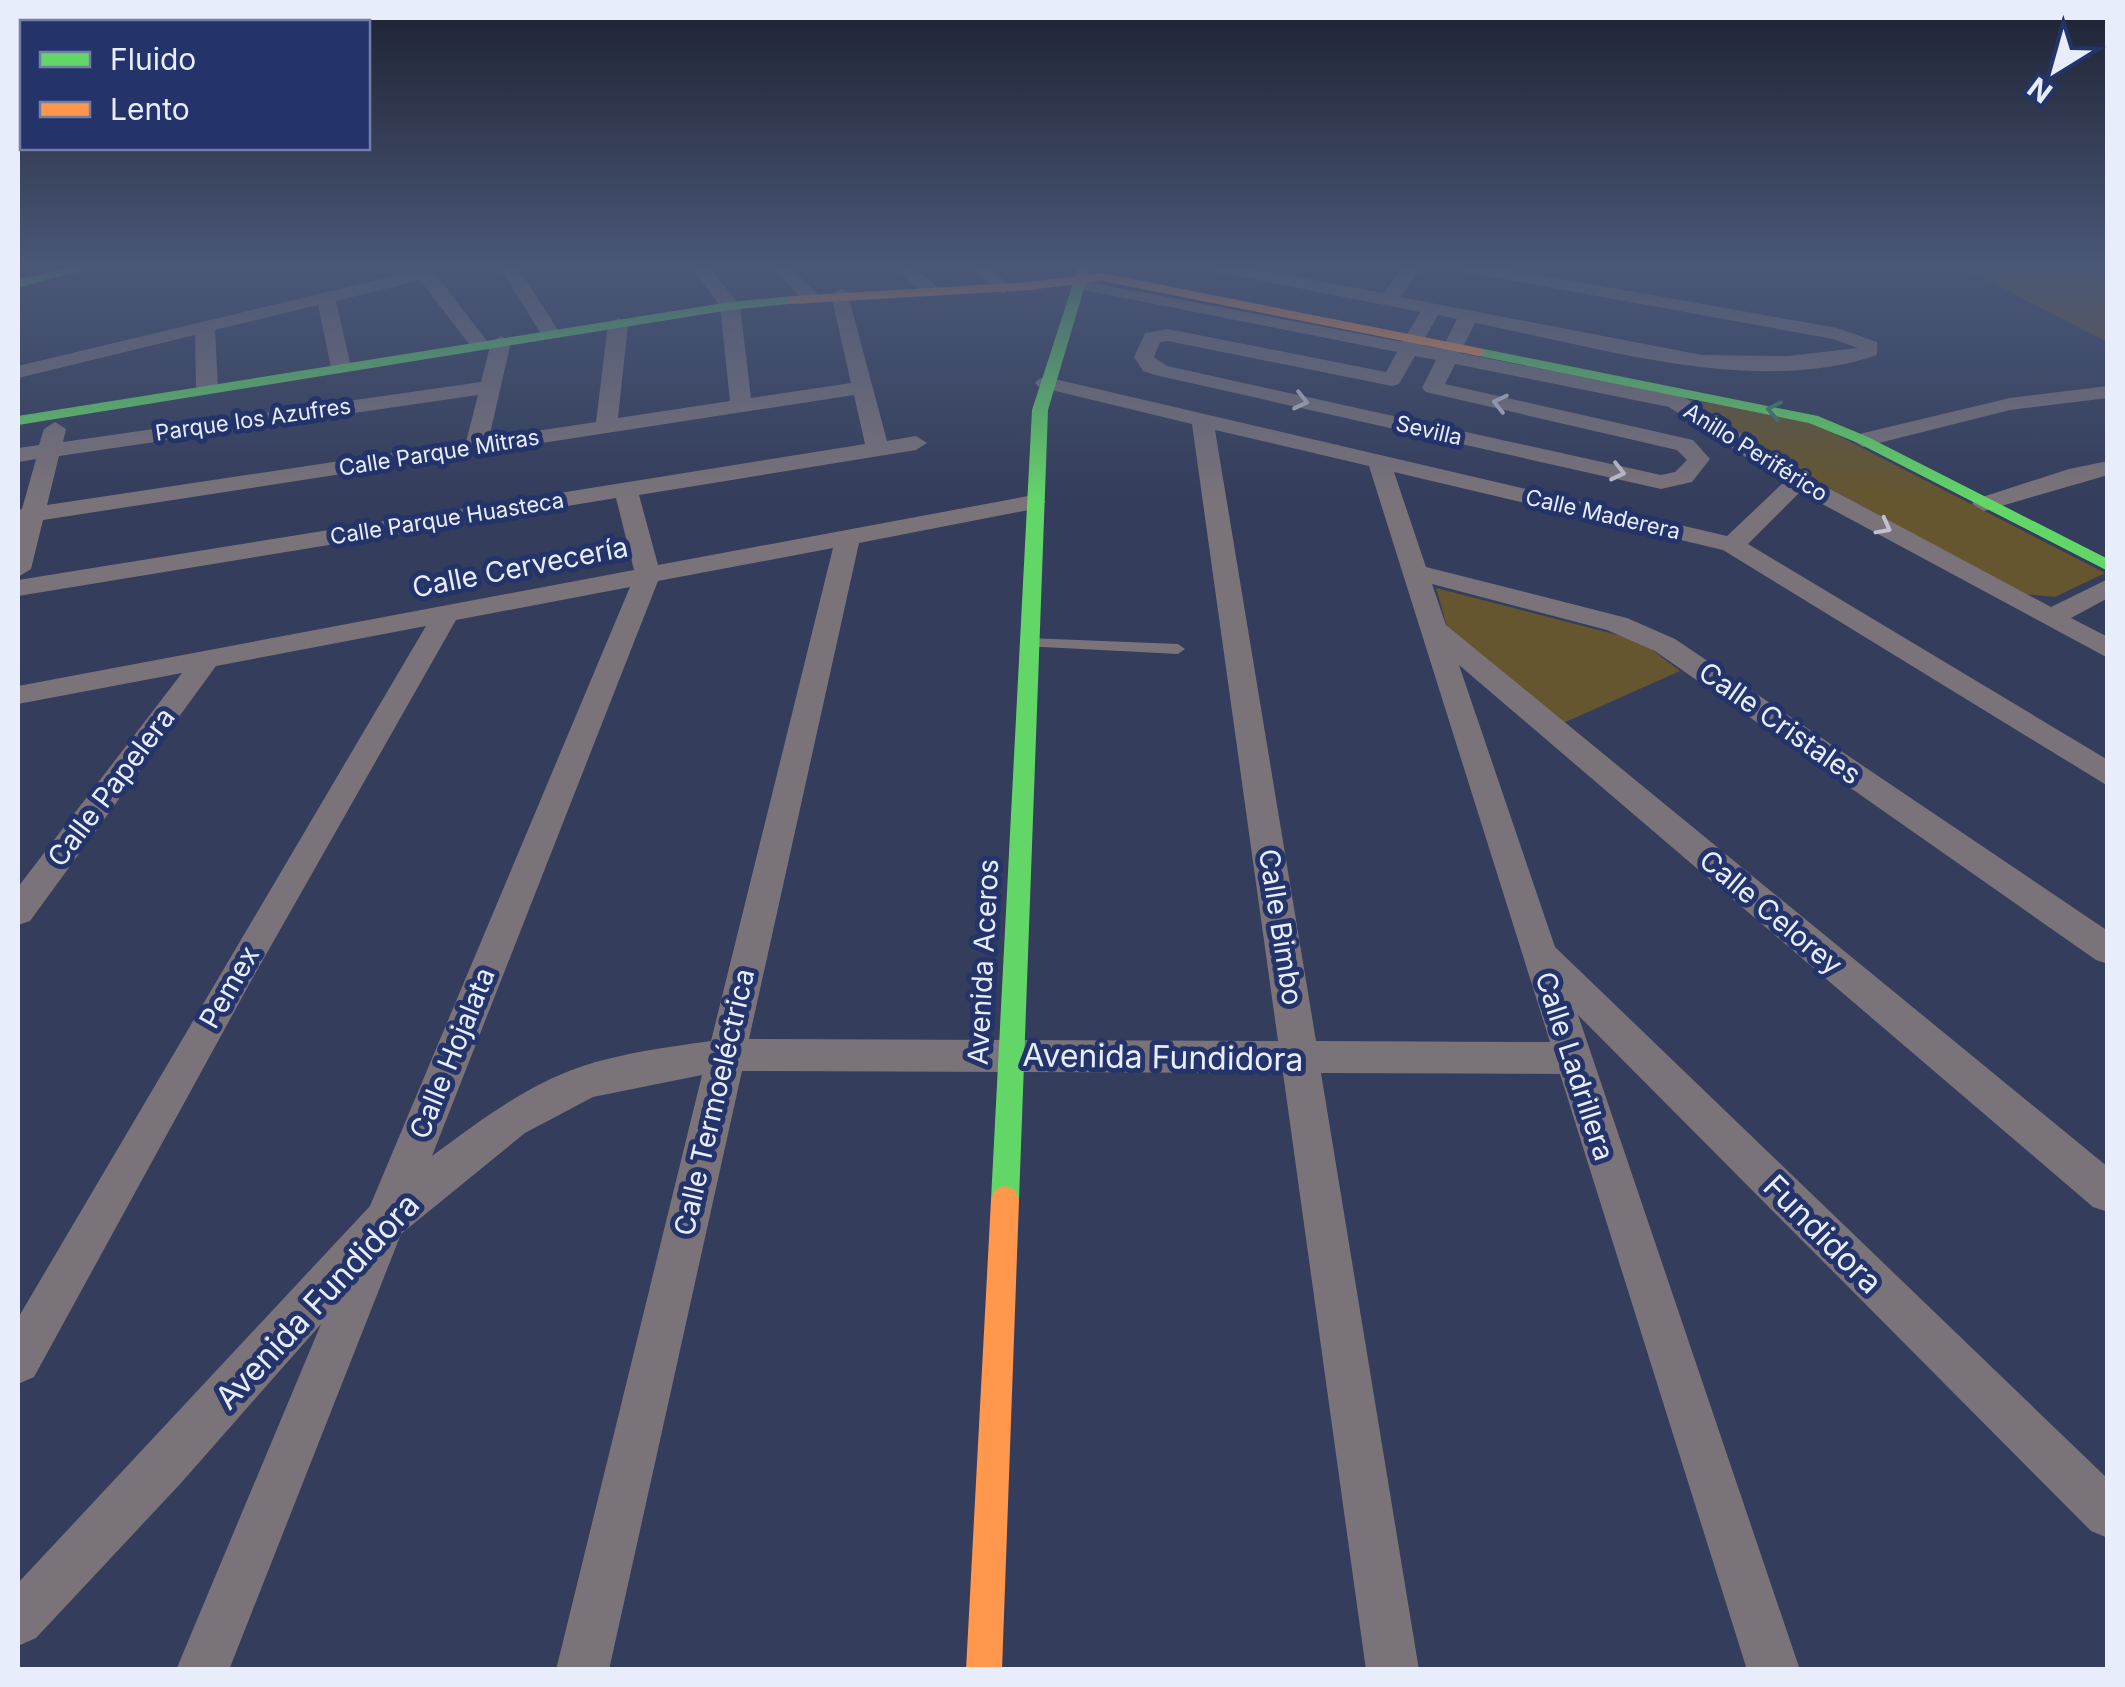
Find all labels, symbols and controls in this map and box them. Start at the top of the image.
legend [20,20,370,150]
north arrow [2005,20,2105,120]
text: Fluido [110,41,196,77]
text: N [2021,70,2059,110]
text: Lento [110,91,190,127]
one-way arrow [1292,390,1309,411]
street label: Parque los Azufres [154,392,352,446]
one-way arrow [1492,394,1509,415]
street label: Anillo Periférico [1679,397,1833,507]
one-way arrow [1766,400,1783,421]
street label: Sevilla [1393,410,1465,450]
street label: Calle Parque Mitras [337,423,541,481]
one-way arrow [1610,460,1627,481]
street label: Calle Maderera [1523,484,1683,544]
street label: Calle Parque Huasteca [328,487,566,549]
one-way arrow [1873,515,1891,534]
street label: Calle Cervecería [409,529,631,605]
street label: Calle Cristales [1692,655,1868,791]
street label: Calle Papelera [40,701,182,873]
street label: Calle Celorey [1693,842,1849,982]
street label: Calle Bimbo [1252,847,1310,1007]
street label: Avenida Aceros [961,858,1005,1066]
street label: Pemex [192,940,266,1034]
street label: Calle Hojalata [402,962,502,1144]
street label: Calle Termoeléctrica [667,965,761,1239]
street label: Calle Ladrillera [1528,967,1622,1165]
street label: Avenida Fundidora [1022,1035,1304,1079]
street label: Fundidora [1756,1167,1890,1301]
street label: Avenida Fundidora [207,1185,427,1417]

